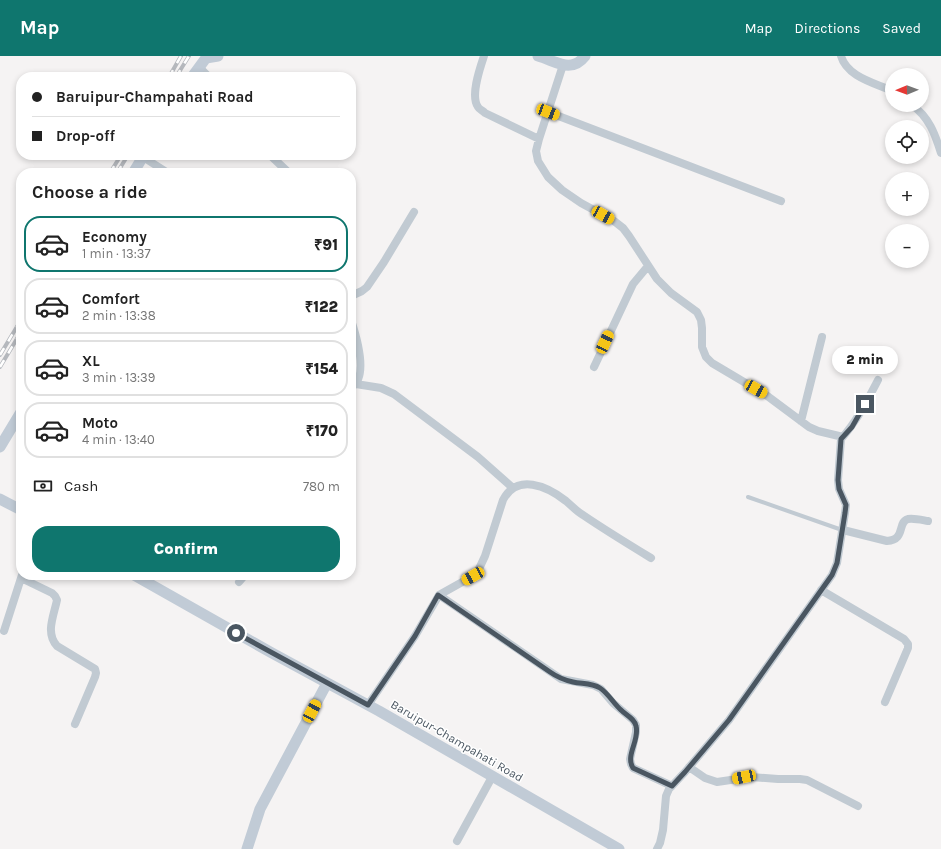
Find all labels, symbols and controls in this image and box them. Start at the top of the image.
text: Map [20,17,59,39]
text: Map [745,20,773,37]
text: Directions [795,20,860,37]
text: Saved [882,20,921,37]
north arrow [885,68,929,112]
map controls [885,68,929,268]
text: Baruipur-Champahati Road [56,88,253,106]
car [535,102,561,122]
button: locate [885,120,929,164]
text: Drop-off [56,127,115,145]
button: + [885,172,929,216]
text: Choose a ride [32,181,147,203]
car [590,204,616,226]
button: − [885,224,929,268]
icon: car [34,226,70,262]
text: Economy [82,228,147,246]
text: ₹91 [314,236,338,254]
text: 1 min · 13:37 [82,246,151,261]
icon: car [34,288,70,324]
text: Comfort [82,290,140,308]
text: ₹122 [305,298,338,316]
text: 2 min · 13:38 [82,308,156,323]
car [594,329,616,355]
callout: 2 min [832,346,898,374]
icon: car [34,350,70,386]
text: XL [82,352,100,370]
text: 2 min [846,352,884,367]
text: ₹154 [305,360,338,378]
text: 3 min · 13:39 [82,370,155,385]
car [743,378,769,400]
route end [856,395,874,413]
icon: car [34,412,70,448]
text: Moto [82,414,118,432]
text: ₹170 [306,422,338,440]
text: 4 min · 13:40 [82,432,155,447]
icon: cash [32,475,54,497]
text: Cash [64,477,98,495]
text: 780 m [303,479,340,494]
button: Confirm [32,526,340,572]
car [460,565,486,587]
route start [227,624,245,642]
street label: Baruipur-Champahati Road [388,697,526,785]
car [301,698,323,724]
car [731,769,757,785]

